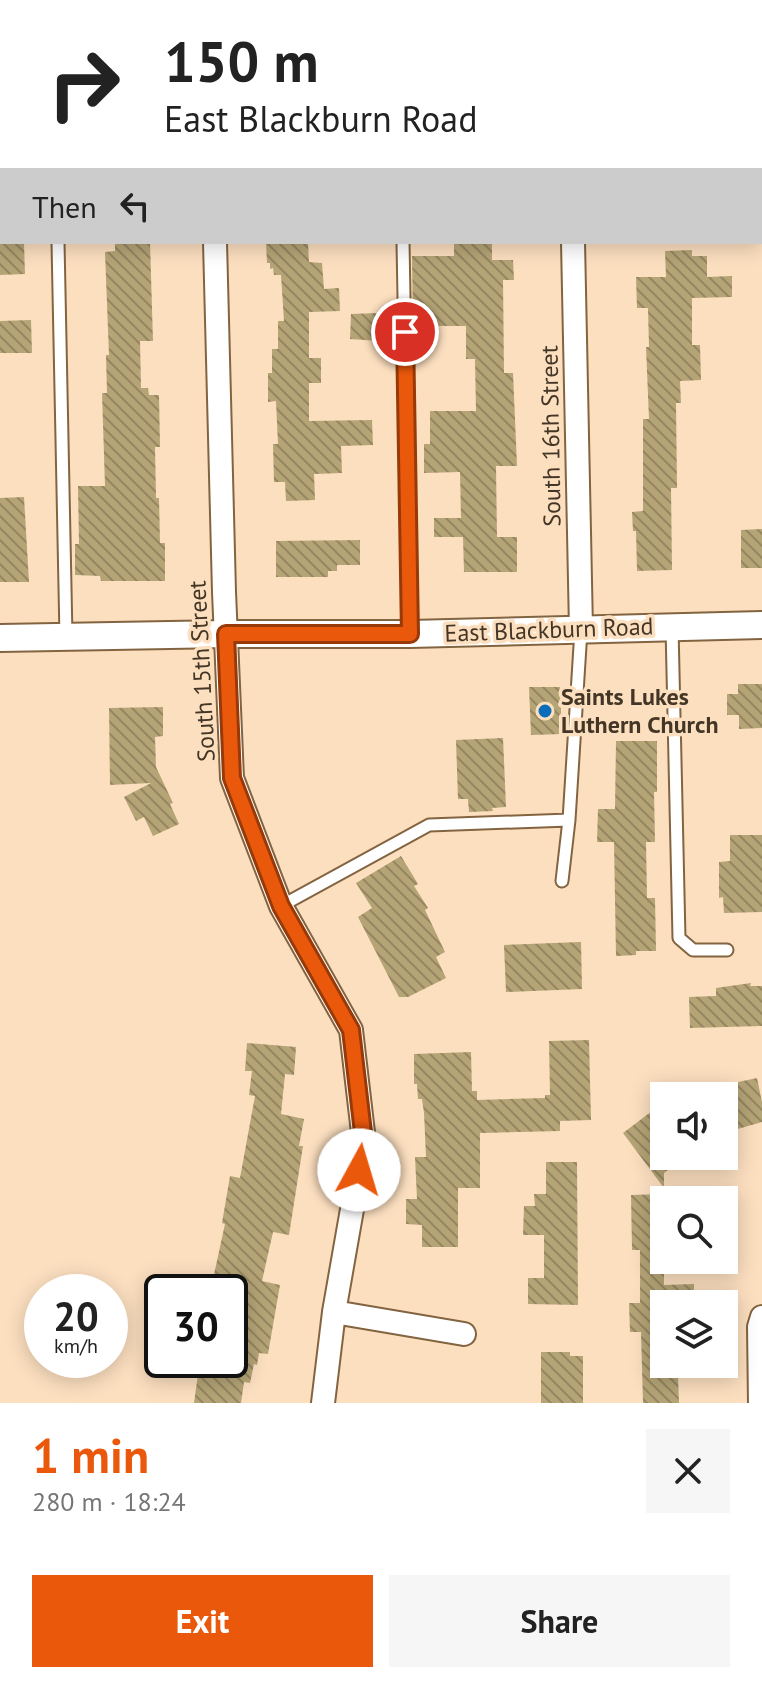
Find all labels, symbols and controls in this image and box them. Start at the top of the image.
text: 150 m [164,25,319,97]
icon: right [32,32,136,136]
text: East Blackburn Road [164,95,478,142]
icon: left [113,184,157,228]
text: Then [32,187,97,226]
pin [371,298,439,366]
icon: arrive [383,310,427,354]
street label: South 16th Street [533,345,568,527]
street label: South 15th Street [181,580,222,762]
street label: East Blackburn Road [444,610,654,649]
place label: Saints Lukes Luthern Church [561,681,718,740]
marker: Saints Lukes Luthern Church [536,702,554,720]
map controls [650,1082,738,1378]
button: sound [650,1082,738,1170]
position arrow [317,1128,401,1212]
button: search [650,1186,738,1274]
speed limit sign: 30 [144,1274,248,1378]
text: 20 [53,1290,99,1342]
button: layers [650,1290,738,1378]
text: km/h [54,1333,98,1359]
text: 1 min [32,1424,149,1486]
button: close [646,1429,730,1513]
text: 280 m · 18:24 [32,1485,186,1518]
button: Exit [32,1575,373,1667]
button: Share [389,1575,730,1667]

